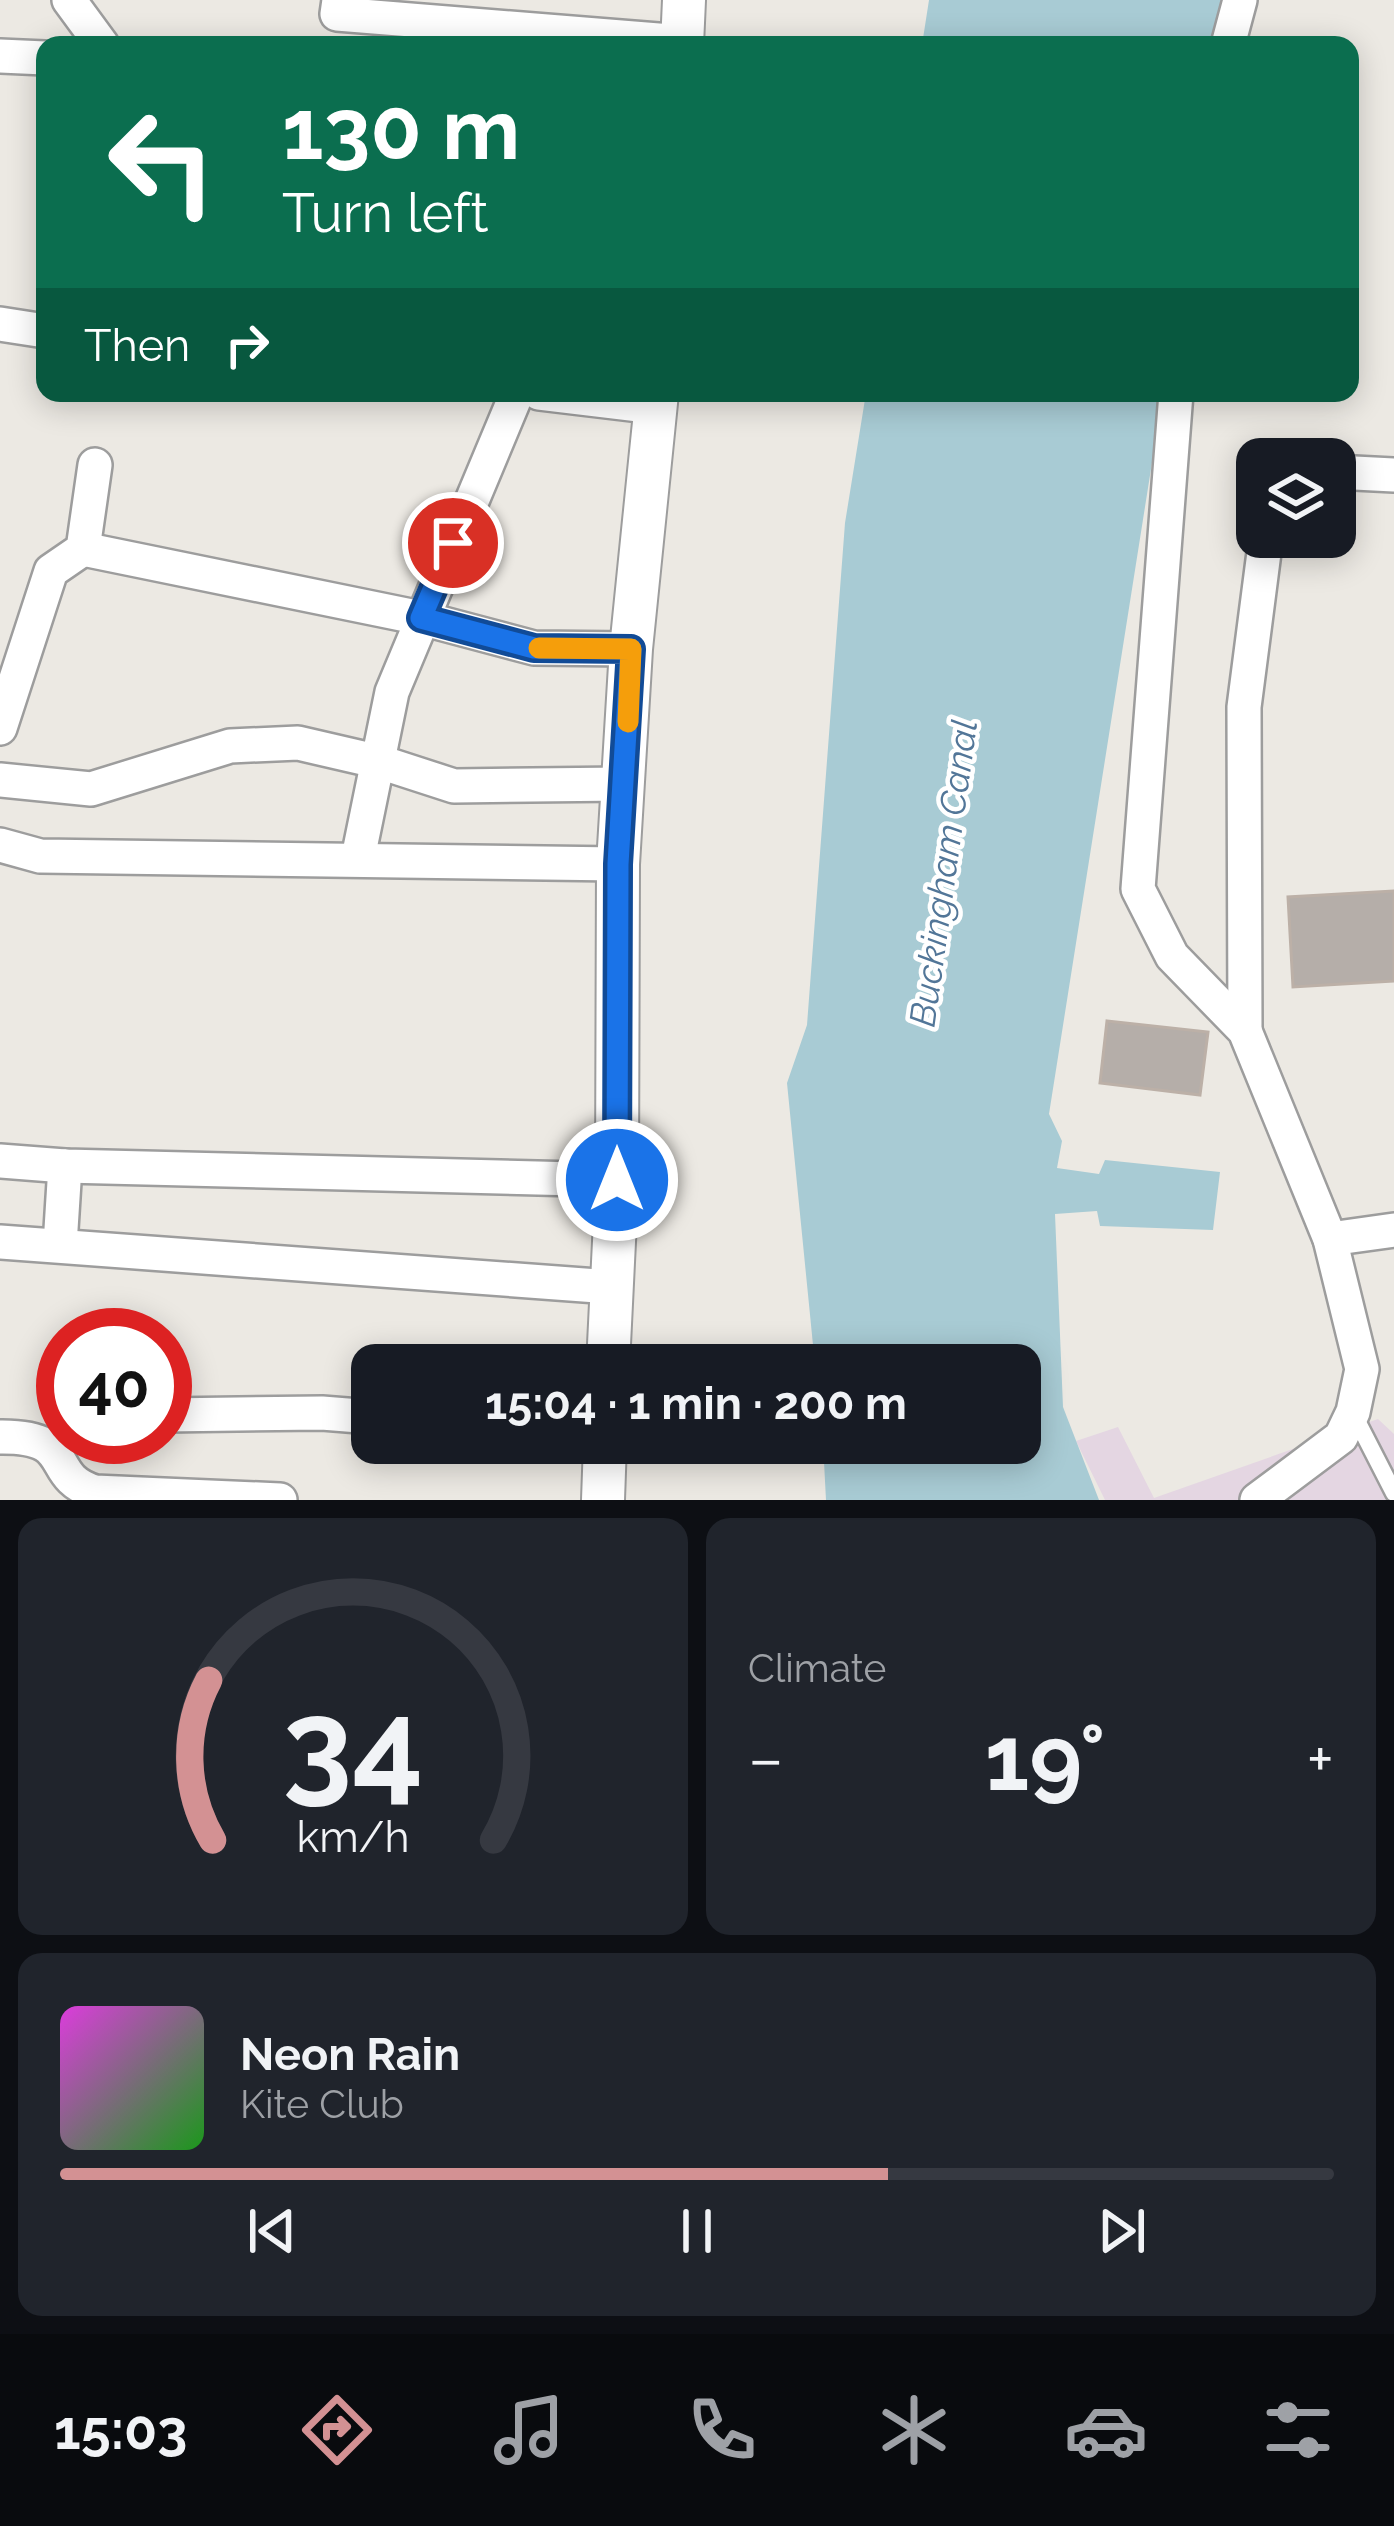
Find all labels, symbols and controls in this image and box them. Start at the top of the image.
text: 130 m [282,80,520,179]
icon: left [84,84,240,240]
text: Turn left [282,181,489,245]
icon: right [214,312,280,378]
text: Then [84,319,190,372]
map controls [1236,438,1356,558]
button: layers [1236,438,1356,558]
pin [402,492,504,594]
icon: arrive [420,510,486,576]
water label: Buckingham Canal [901,717,985,1029]
position arrow [554,1117,680,1243]
speed limit sign: 40 [36,1308,192,1464]
text: 15:04 · 1 min · 200 m [485,1377,907,1430]
text: Climate [748,1645,886,1691]
text: 34 [283,1672,423,1818]
text: 19° [985,1705,1105,1811]
text: − [748,1720,784,1797]
text: + [1307,1720,1334,1797]
text: km/h [296,1811,410,1861]
text: Neon Rain [240,2028,460,2081]
text: Kite Club [240,2081,404,2127]
icon: previous [239,2198,305,2264]
icon: pause [664,2198,730,2264]
icon: next [1089,2198,1155,2264]
icon: directions [295,2388,379,2472]
icon: music [487,2388,571,2472]
icon: phone [680,2388,764,2472]
icon: climate [872,2388,956,2472]
icon: car [1064,2388,1148,2472]
icon: filters [1256,2388,1340,2472]
text: 15:03 [54,2398,187,2462]

